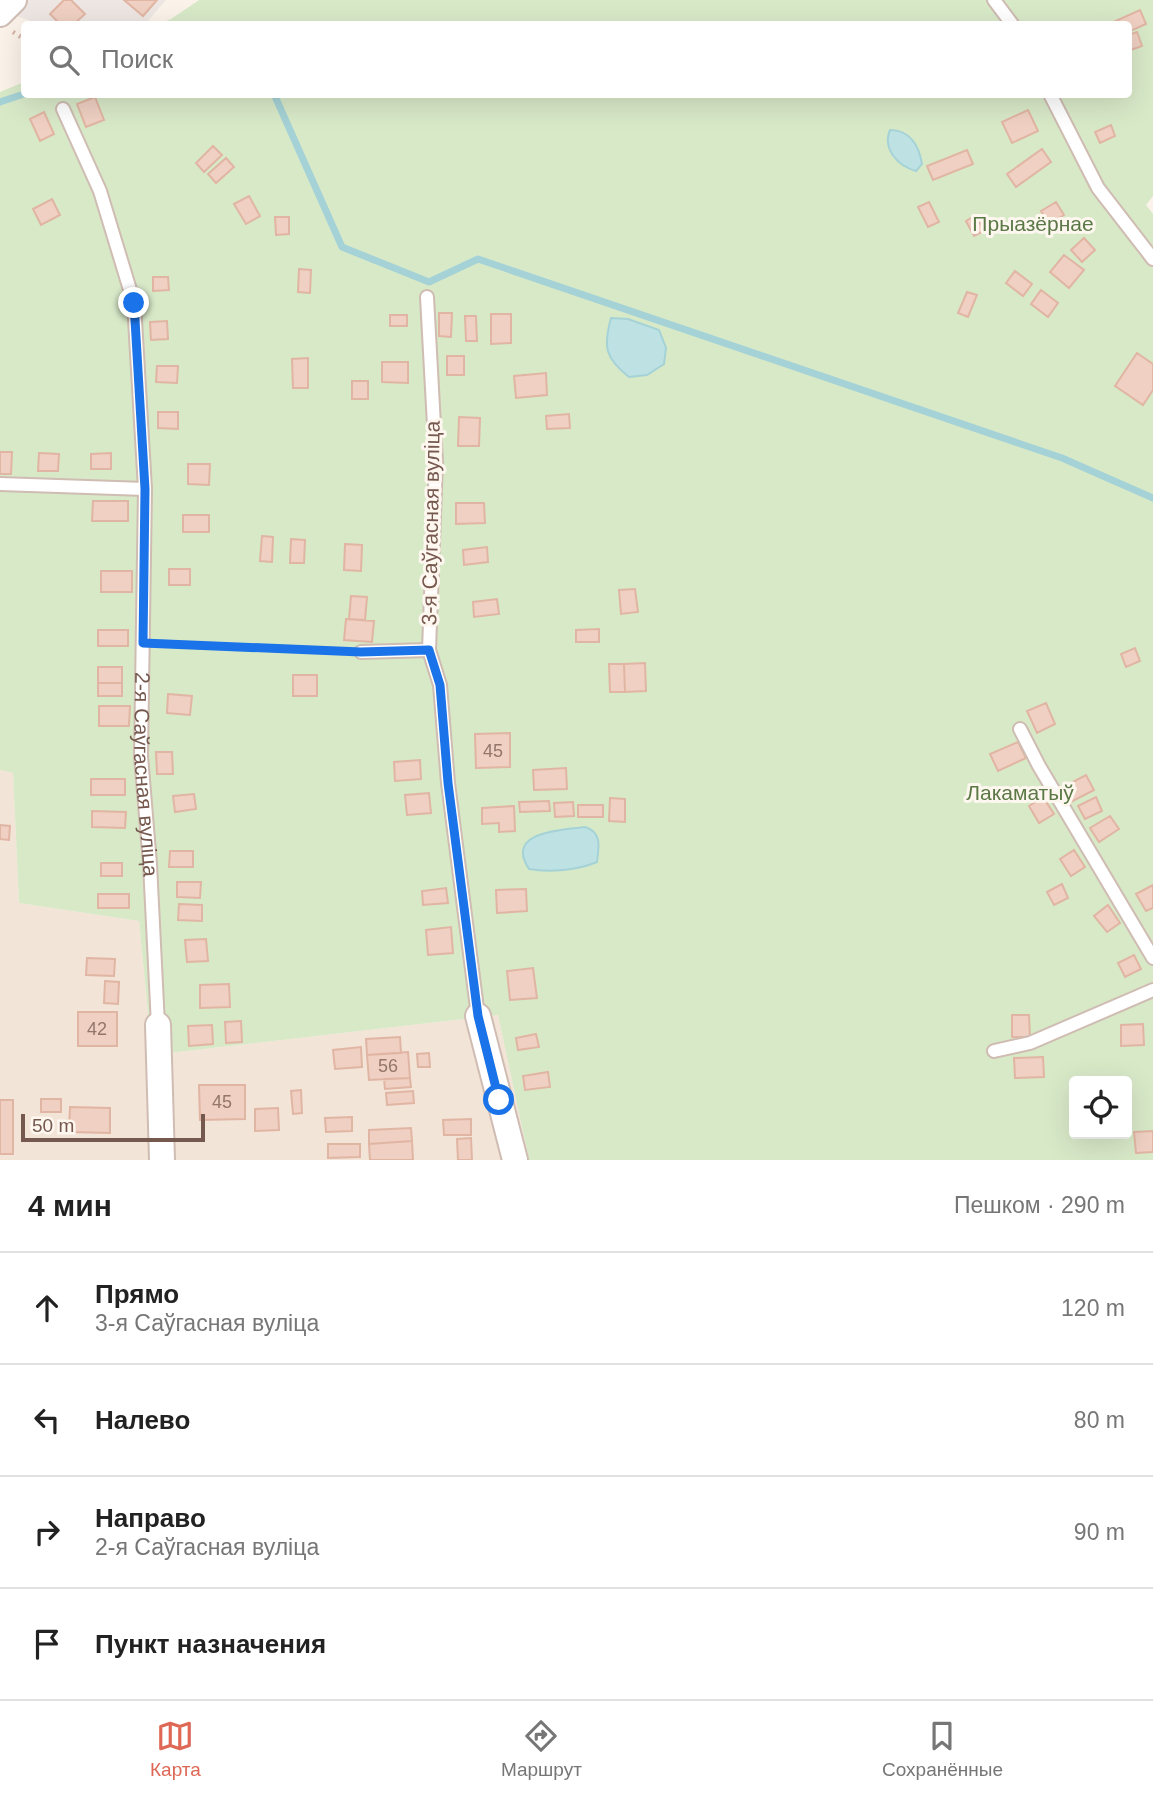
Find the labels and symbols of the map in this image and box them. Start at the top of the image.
park label: Прыазёрнае [972,212,1094,235]
route end [118,287,149,318]
street label: 3-я Саўгасная вуліца [417,420,444,626]
street label: 2-я Саўгасная вуліца [130,672,163,878]
house number: 45 [483,741,503,761]
park label: Лакаматыў [966,781,1074,804]
house number: 42 [87,1019,107,1039]
house number: 56 [378,1056,398,1076]
route start [483,1084,514,1115]
house number: 45 [212,1092,232,1112]
scale bar [21,1111,205,1143]

